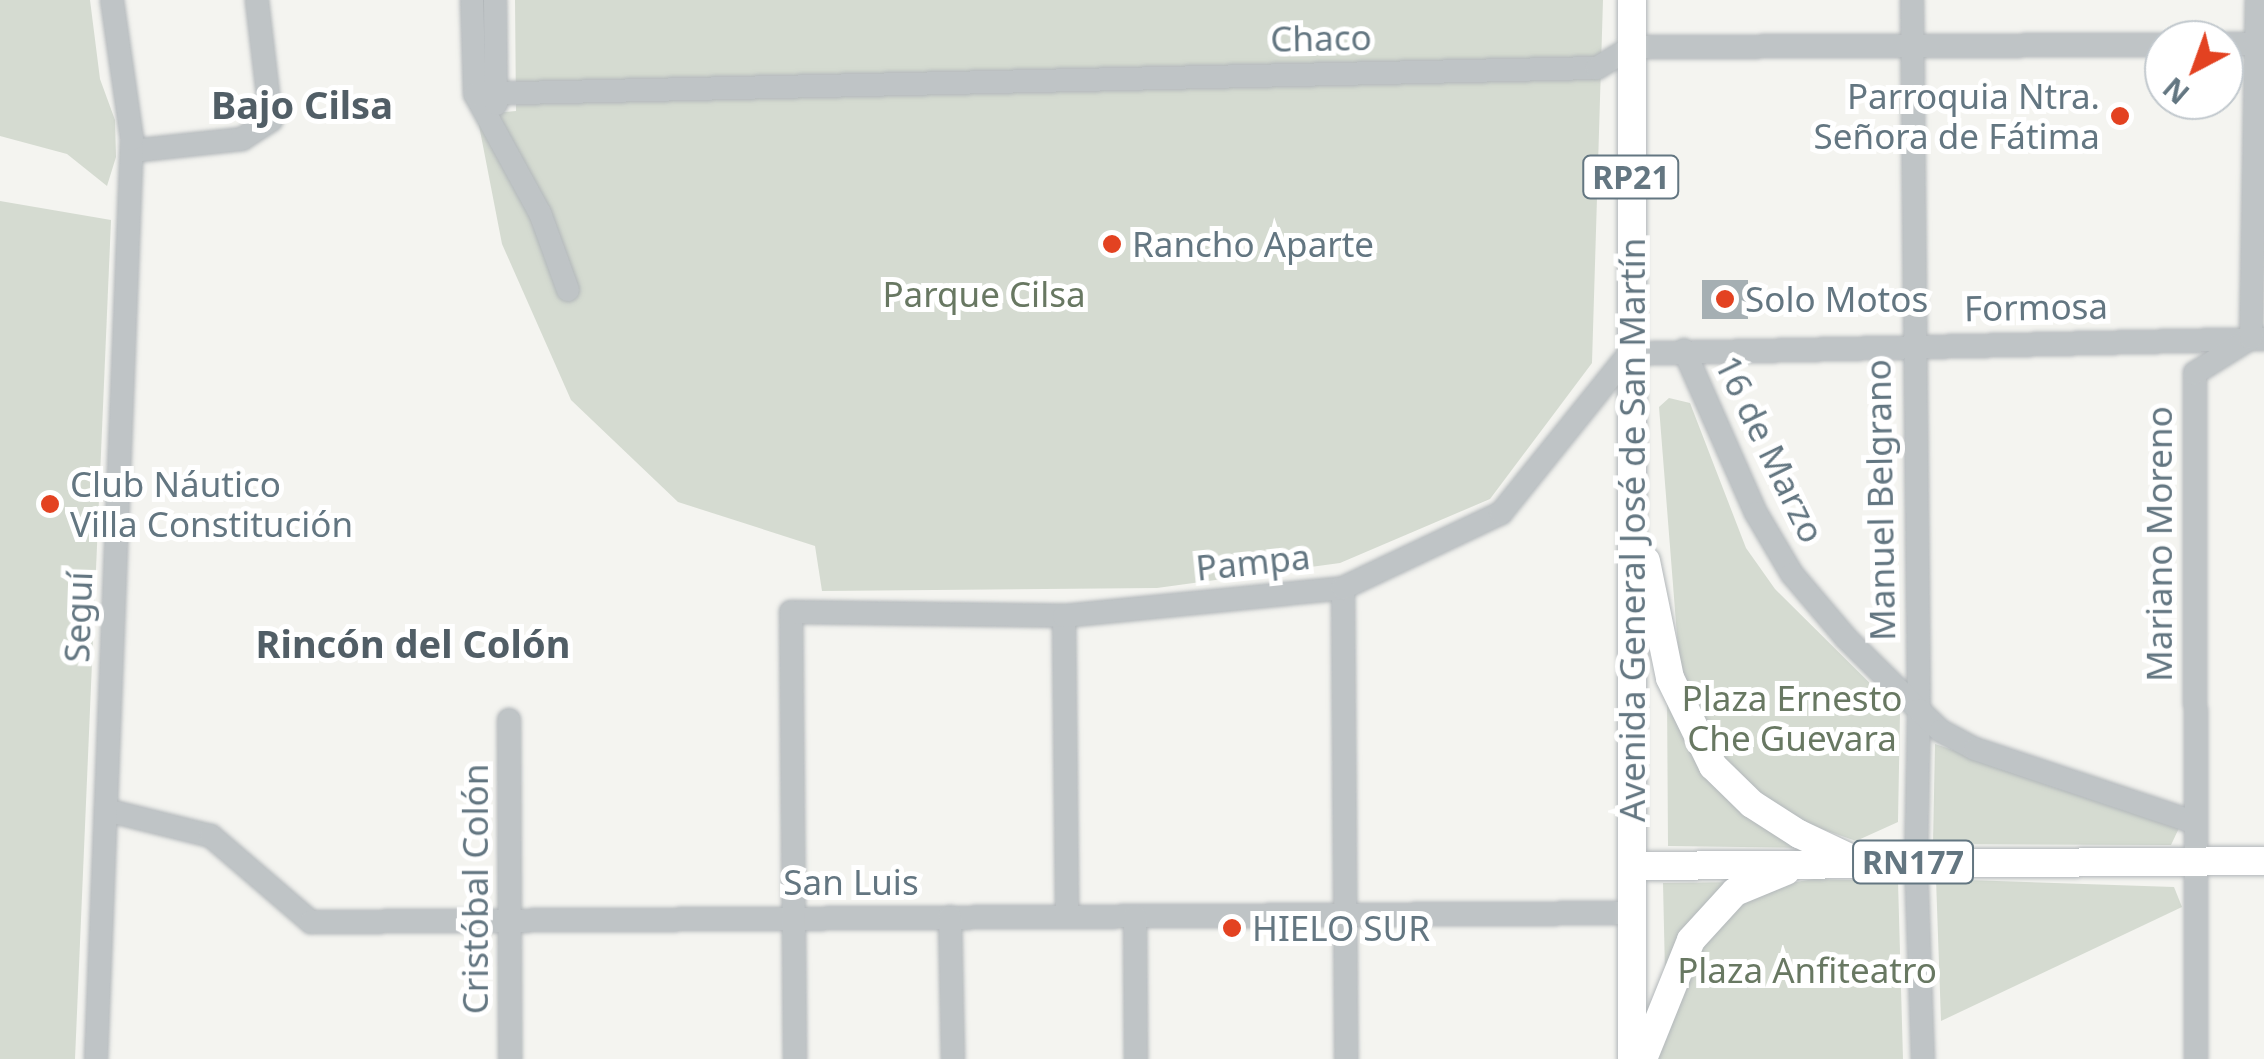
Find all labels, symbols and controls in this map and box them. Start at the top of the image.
street label: Chaco [1270,16,1372,60]
north arrow [2144,20,2244,120]
text: N [2155,69,2197,113]
place label: Parroquia Ntra. Señora de Fátima [1814,75,2100,157]
district label: Bajo Cilsa [211,82,393,128]
marker: Parroquia Ntra. Señora de Fátima [2109,105,2131,127]
road number: RP21 [1581,150,1681,204]
place label: Rancho Aparte [1132,223,1374,265]
marker: Rancho Aparte [1101,233,1123,255]
street label: Avenida General José de San Martín [1611,238,1653,822]
park label: Parque Cilsa [882,273,1086,315]
place label: Solo Motos [1745,278,1928,320]
street label: Formosa [1964,285,2108,329]
marker: Solo Motos [1714,288,1736,310]
street label: 16 de Marzo [1707,349,1833,549]
street label: Manuel Belgrano [1857,359,1903,641]
street label: Mariano Moreno [2138,406,2180,682]
place label: Club Náutico Villa Constitución [70,463,353,545]
marker: Club Náutico Villa Constitución [39,493,61,515]
street label: Pampa [1194,535,1312,589]
street label: Seguí [55,571,101,663]
district label: Rincón del Colón [256,621,570,667]
park label: Plaza Ernesto Che Guevara [1682,677,1902,759]
street label: Cristóbal Colón [454,764,496,1014]
road number: RN177 [1850,835,1976,889]
street label: San Luis [783,861,919,903]
place label: HIELO SUR [1252,907,1430,949]
marker: HIELO SUR [1221,917,1243,939]
park label: Plaza Anfiteatro [1677,949,1937,991]

